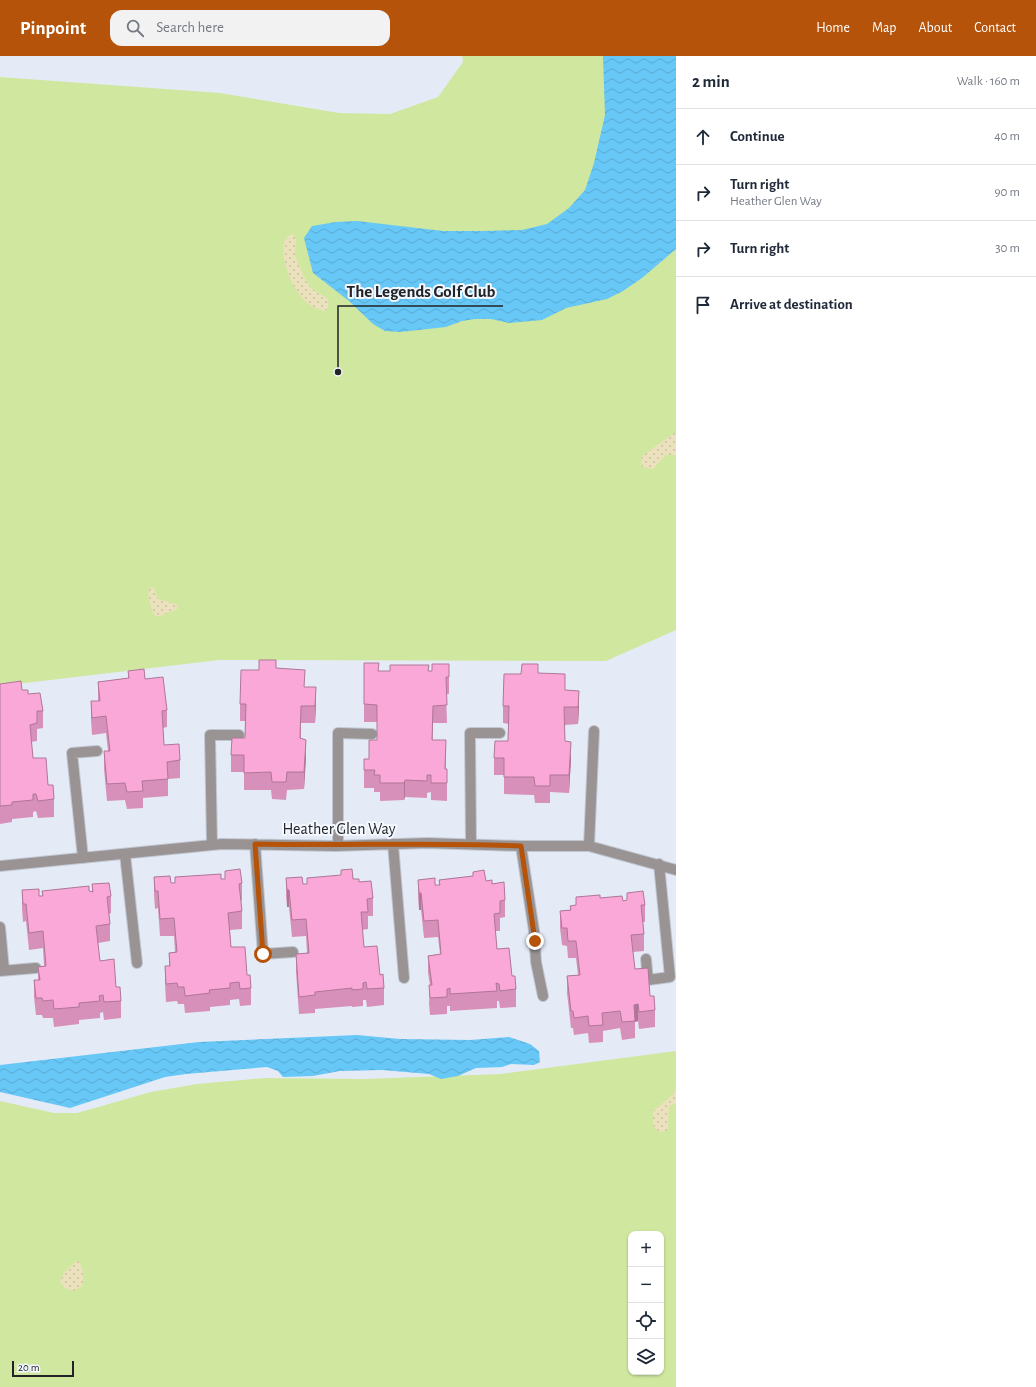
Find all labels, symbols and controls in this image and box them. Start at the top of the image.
search box [110,10,390,46]
icon: search [124,17,146,39]
text: Pinpoint [20,19,86,38]
text: Search here [156,20,224,35]
text: Home [816,21,850,35]
text: Map [872,21,896,35]
text: About [918,21,952,35]
text: Contact [974,21,1016,35]
text: 2 min [692,73,730,90]
text: Walk · 160 m [957,75,1020,88]
icon: ahead [692,126,714,148]
text: Continue [730,129,785,144]
text: 40 m [994,130,1020,143]
text: Turn right [730,177,789,192]
icon: right [692,182,714,204]
text: 90 m [994,186,1020,199]
text: Heather Glen Way [730,195,822,208]
icon: right [692,238,714,260]
text: Turn right [730,241,789,256]
text: 30 m [995,242,1020,255]
callout: The Legends Golf Club [338,277,503,306]
text: The Legends Golf Club [347,283,496,300]
icon: arrive [692,294,714,316]
text: Arrive at destination [730,297,853,312]
street label: Heather Glen Way [282,821,396,838]
route end [526,932,544,950]
route start [254,945,272,963]
map controls [628,1231,664,1375]
button: + [628,1231,664,1267]
button: − [628,1267,664,1303]
button: locate [628,1303,664,1339]
button: layers [628,1339,664,1375]
scale bar [12,1359,74,1378]
text: 20 m [18,1362,39,1373]

